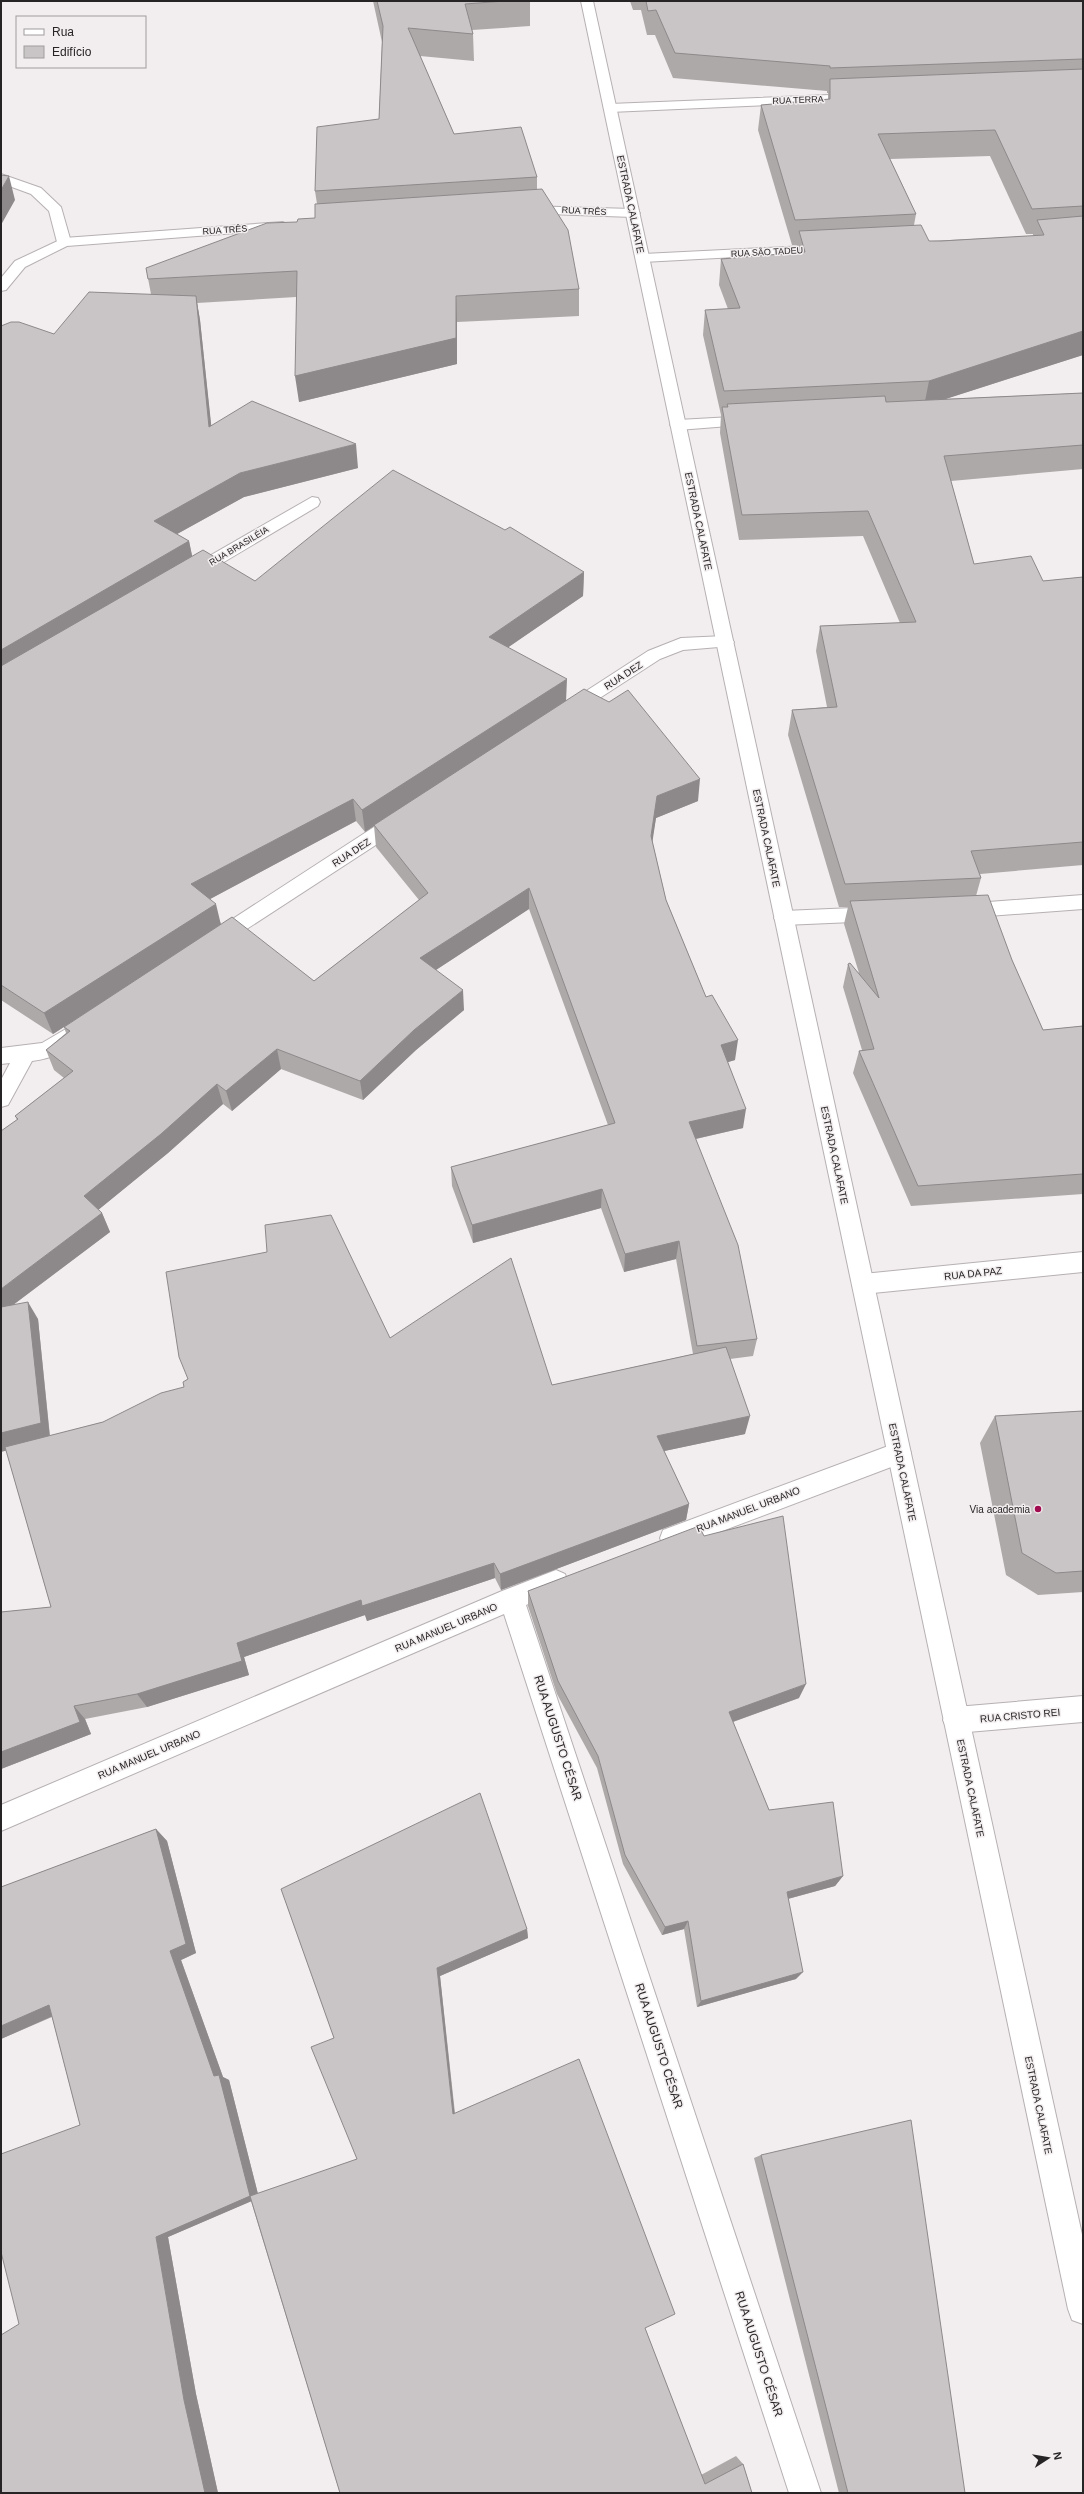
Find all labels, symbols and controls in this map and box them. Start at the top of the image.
legend [16,16,146,68]
text: Rua [52,25,74,39]
text: Edifício [52,45,92,59]
street label: RUA TERRA [772,94,824,106]
street label: ESTRADA CALAFATE [615,154,646,254]
street label: RUA TRÊS [561,205,607,217]
street label: RUA TRÊS [202,223,248,237]
street label: RUA SÃO TADEU [731,245,803,259]
street label: ESTRADA CALAFATE [683,471,714,571]
street label: RUA BRASILÉIA [207,524,271,568]
street label: RUA DEZ [602,659,644,692]
street label: ESTRADA CALAFATE [751,788,782,888]
street label: RUA DEZ [330,836,372,869]
street label: ESTRADA CALAFATE [819,1105,850,1205]
street label: RUA DA PAZ [944,1265,1003,1282]
street label: ESTRADA CALAFATE [887,1422,918,1522]
street label: RUA MANUEL URBANO [695,1485,802,1534]
place label: Via academia [970,1504,1030,1515]
marker: Via academia [1033,1504,1043,1514]
street label: RUA MANUEL URBANO [393,1601,499,1654]
street label: RUA AUGUSTO CÉSAR [531,1673,586,1803]
street label: RUA CRISTO REI [980,1707,1061,1724]
street label: RUA MANUEL URBANO [96,1728,202,1781]
street label: ESTRADA CALAFATE [955,1738,986,1838]
street label: RUA AUGUSTO CÉSAR [632,1981,687,2111]
street label: ESTRADA CALAFATE [1023,2055,1054,2155]
street label: RUA AUGUSTO CÉSAR [732,2289,787,2419]
north arrow [1028,2438,1068,2478]
text: N [1051,2451,1064,2461]

